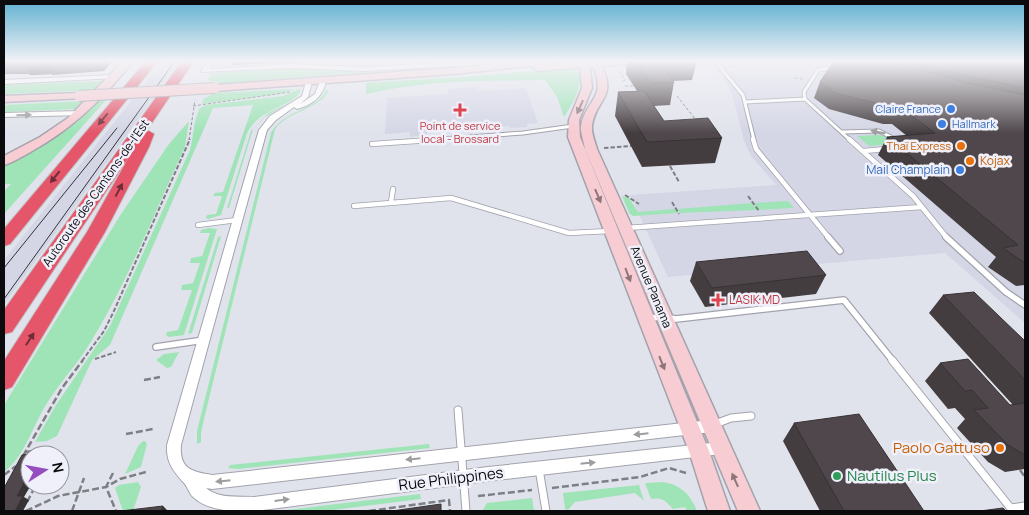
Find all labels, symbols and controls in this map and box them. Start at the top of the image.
one-way arrow [576,100,584,114]
place label: Claire France [875,101,942,116]
marker: Point de service local - Brossard [453,103,467,117]
marker: Claire France [945,103,957,115]
one-way arrow [16,111,32,119]
one-way arrow [97,112,108,125]
street label: Autoroute des Cantons-de-l'Est [38,115,153,270]
place label: Hallmark [952,116,996,131]
place label: Point de service local - Brossard [420,118,501,146]
marker: Hallmark [936,118,948,130]
one-way arrow [869,127,885,135]
place label: Thaï Express [887,138,951,153]
marker: Thaï Express [955,140,967,152]
place label: Kojax [980,152,1010,169]
marker: Kojax [964,155,976,167]
place label: Mail Champlain [866,161,950,178]
marker: Mail Champlain [954,164,966,176]
one-way arrow [49,171,60,184]
one-way arrow [115,182,123,197]
one-way arrow [595,189,603,204]
street label: Avenue Panama [626,243,676,331]
one-way arrow [625,267,632,282]
place label: LASIK MD [729,291,780,308]
marker: LASIK MD [711,293,725,307]
one-way arrow [25,333,35,346]
one-way arrow [659,356,667,370]
one-way arrow [632,430,648,438]
place label: Paolo Gattuso [893,437,990,458]
marker: Paolo Gattuso [994,442,1006,454]
north arrow [20,445,70,495]
one-way arrow [405,455,421,463]
one-way arrow [580,459,596,467]
text: N [48,461,69,474]
street label: Rue Philippines [397,462,505,495]
place label: Nautilus Plus [847,465,937,486]
marker: Nautilus Plus [831,470,843,482]
one-way arrow [731,473,739,487]
one-way arrow [215,477,231,485]
one-way arrow [274,496,290,504]

